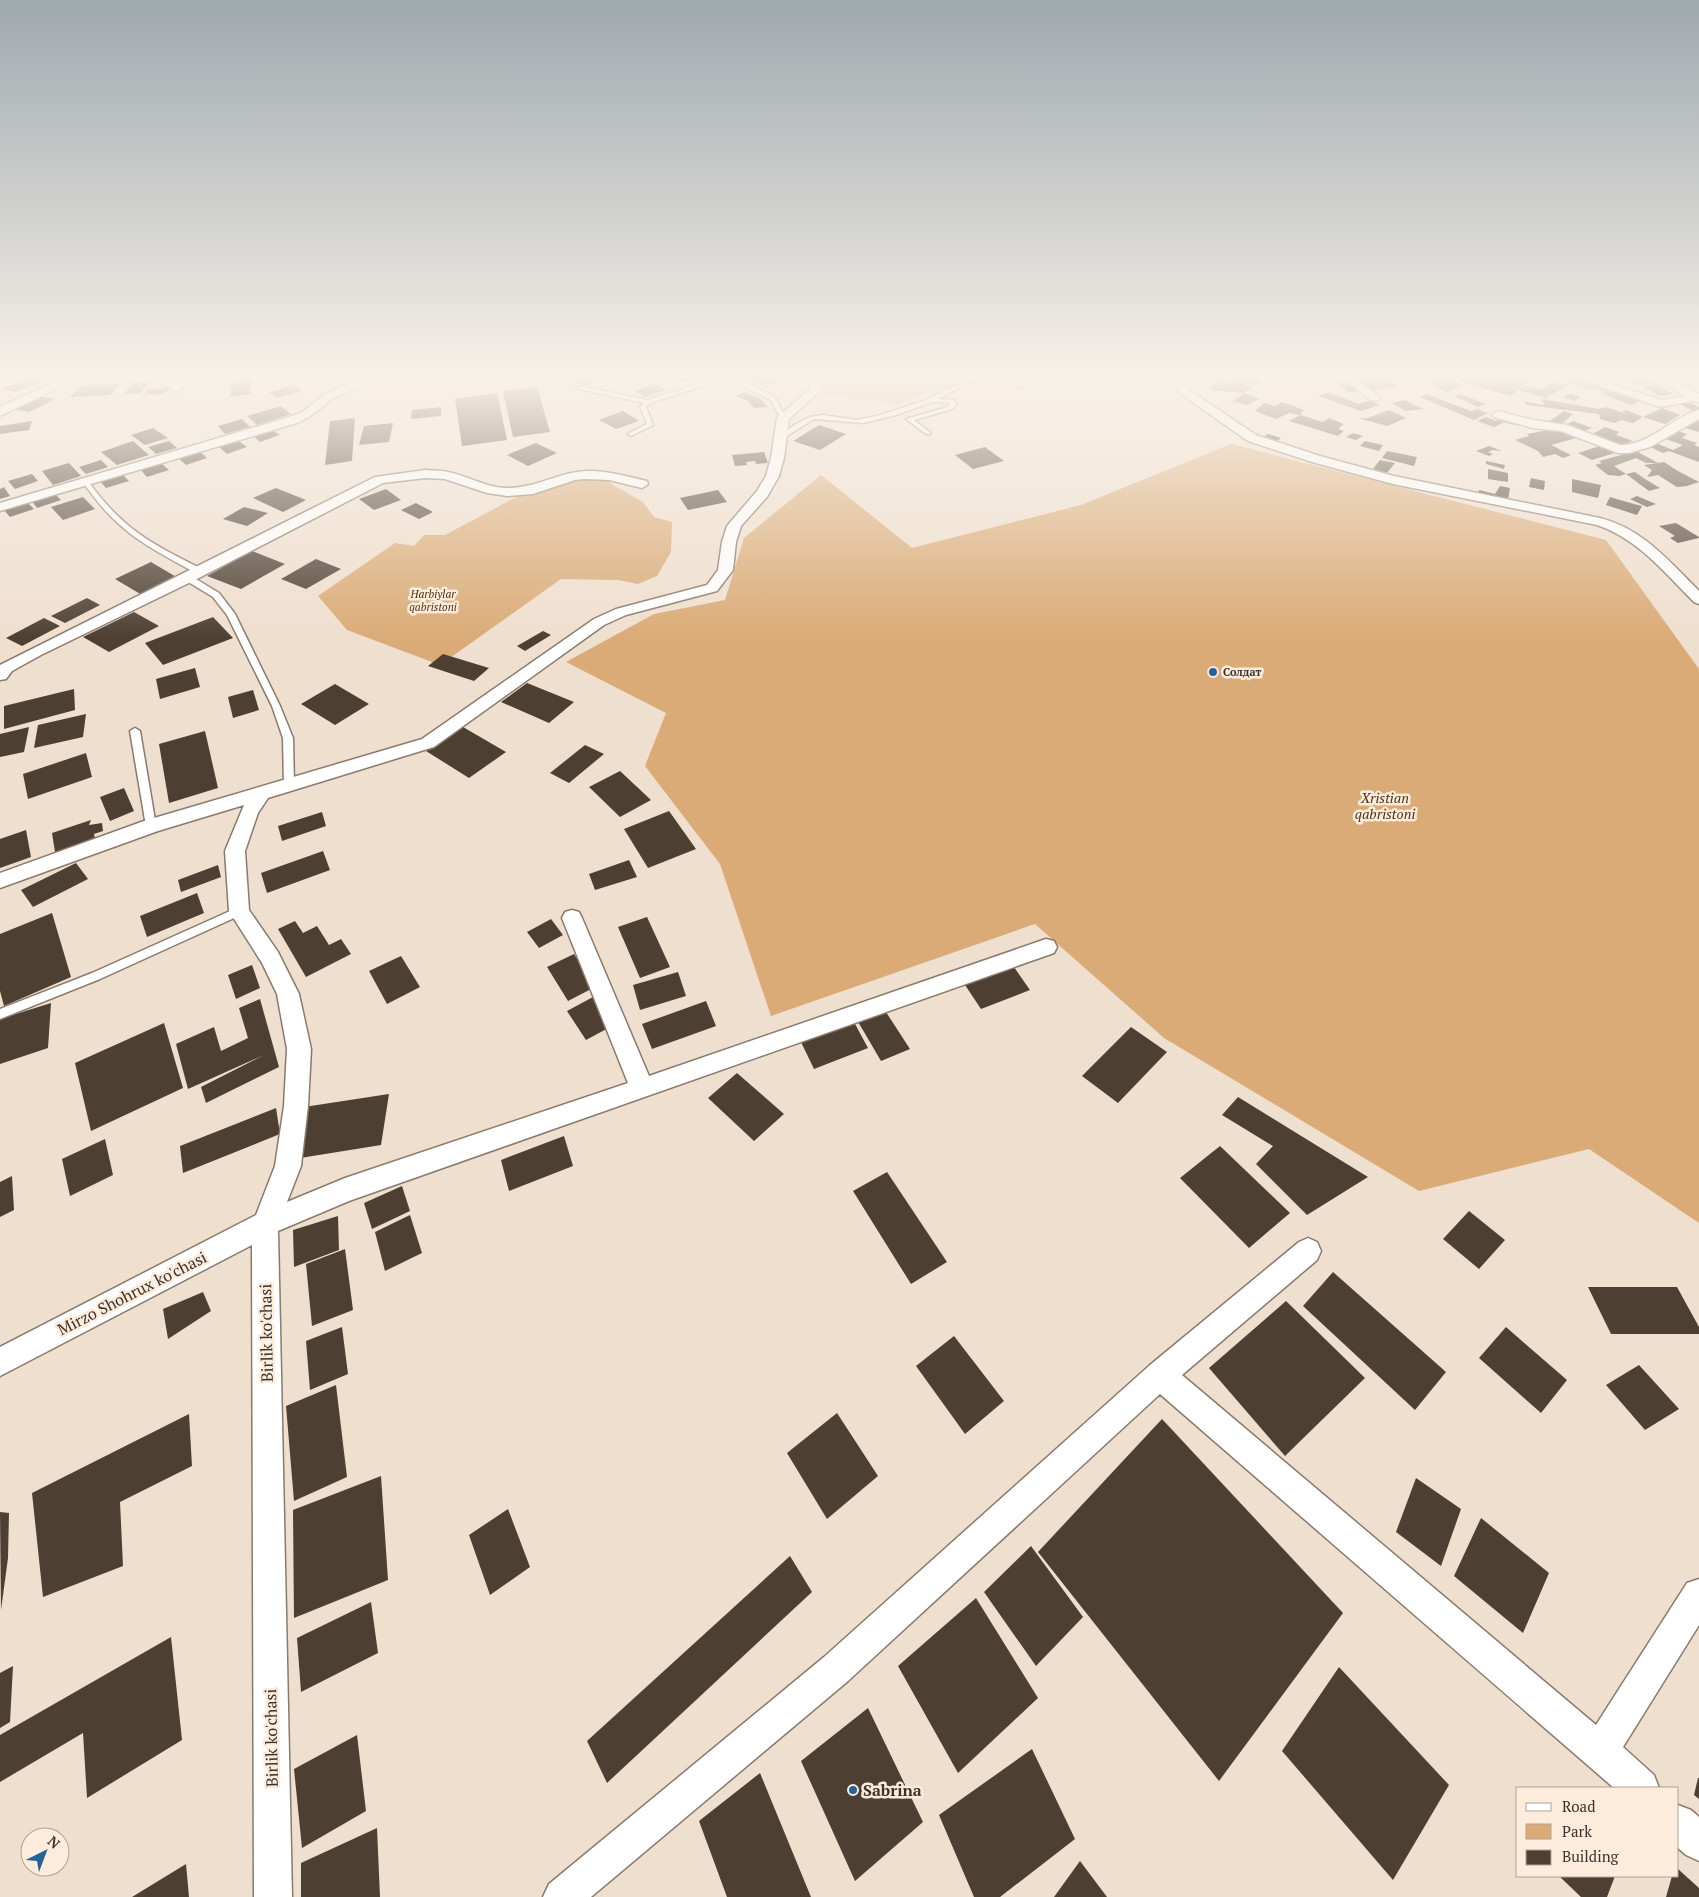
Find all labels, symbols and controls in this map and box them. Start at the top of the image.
park label: Harbiylar qabristoni [409,587,457,614]
place label: Солдат [1223,665,1262,679]
marker: Солдат [1207,666,1219,678]
park label: Xristian qabristoni [1355,788,1415,823]
street label: Mirzo Shohrux ko'chasi [54,1246,211,1340]
street label: Birlik ko'chasi [254,1283,278,1382]
street label: Birlik ko'chasi [259,1688,283,1787]
place label: Sabrina [863,1779,922,1801]
marker: Sabrina [847,1784,859,1796]
legend [1516,1787,1679,1877]
text: Road [1562,1796,1595,1816]
text: Park [1562,1821,1592,1841]
north arrow [20,1827,70,1877]
text: N [44,1831,65,1853]
text: Building [1562,1846,1620,1866]

